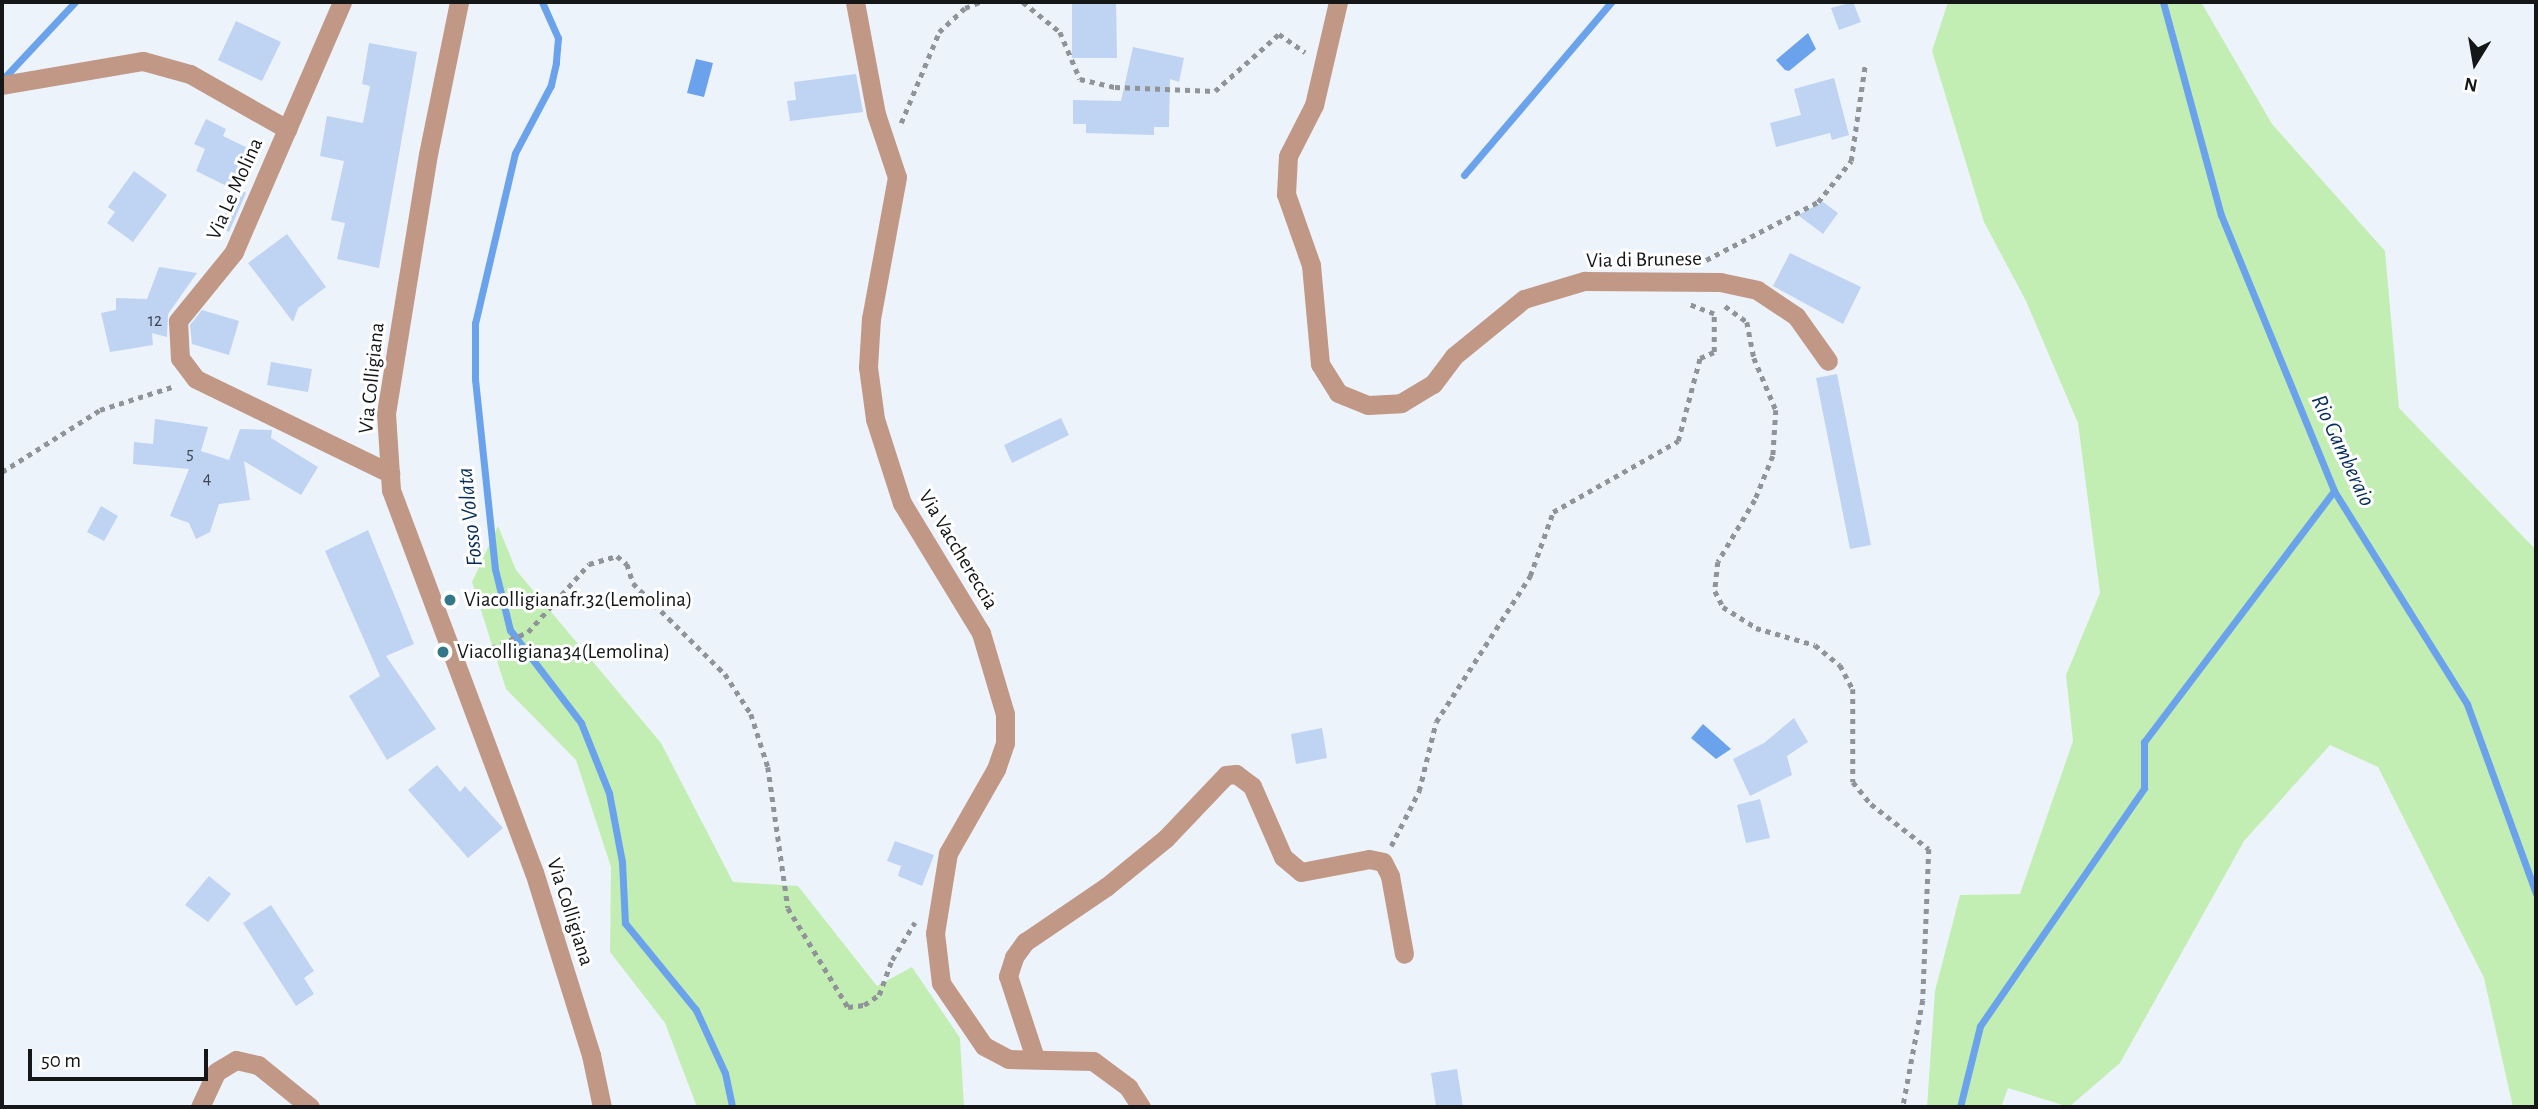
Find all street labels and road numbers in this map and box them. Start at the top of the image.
street label: Via Le Molina [201,134,269,244]
street label: Via di Brunese [1586,246,1702,274]
street label: Via Colligiana [354,321,390,435]
street label: Via Vacchereccia [913,486,1003,614]
street label: Via Colligiana [541,855,599,969]

